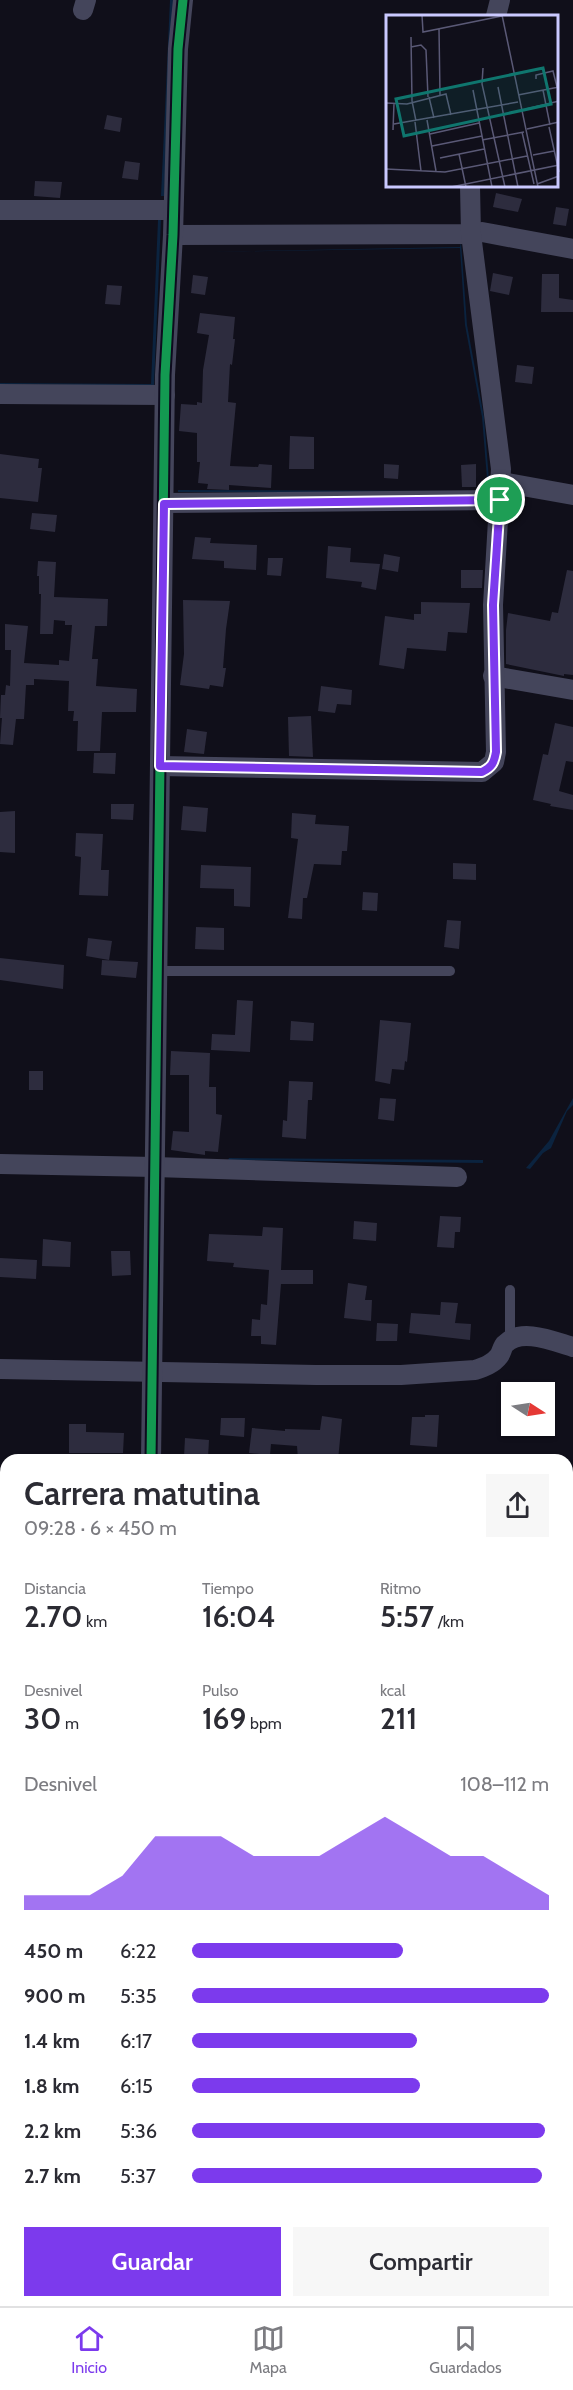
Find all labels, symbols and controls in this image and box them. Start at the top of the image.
inset map [386,15,558,188]
pin [474,474,525,525]
icon: arrive [483,483,516,516]
north arrow [501,1382,555,1436]
map controls [501,1382,555,1436]
text: Carrera matutina [24,1473,260,1513]
button: share [486,1474,549,1537]
text: 09:28 · 6 × 450 m [24,1516,177,1540]
text: Distancia [24,1579,86,1598]
text: Tiempo [202,1579,254,1598]
text: Ritmo [380,1579,421,1598]
text: 2.70 [24,1598,82,1635]
text: 16:04 [202,1598,275,1635]
text: 5:57 [380,1598,434,1635]
text: km [82,1612,107,1631]
text: /km [434,1612,464,1631]
text: Desnivel [24,1681,82,1700]
text: Pulso [202,1681,239,1700]
text: kcal [380,1681,406,1700]
text: 30 [24,1700,61,1737]
text: 169 [202,1700,246,1737]
text: 211 [380,1700,417,1737]
text: m [61,1714,79,1733]
text: bpm [246,1714,282,1733]
text: Desnivel [24,1772,97,1796]
text: 108–112 m [460,1772,549,1796]
text: 450 m [24,1939,83,1963]
text: 6:22 [120,1939,156,1963]
text: 900 m [24,1984,85,2008]
text: 5:35 [120,1984,157,2008]
text: 1.4 km [24,2029,80,2053]
text: 6:17 [120,2029,152,2053]
text: 1.8 km [24,2074,79,2098]
text: 6:15 [120,2074,153,2098]
text: 2.2 km [24,2119,81,2143]
text: 5:36 [120,2119,157,2143]
text: 2.7 km [24,2164,81,2188]
text: 5:37 [120,2164,156,2188]
button: Guardar [24,2227,281,2296]
button: Compartir [293,2227,549,2296]
tab: Inicio [71,2322,107,2377]
tab: Mapa [250,2322,287,2377]
tab: Guardados [429,2322,502,2377]

